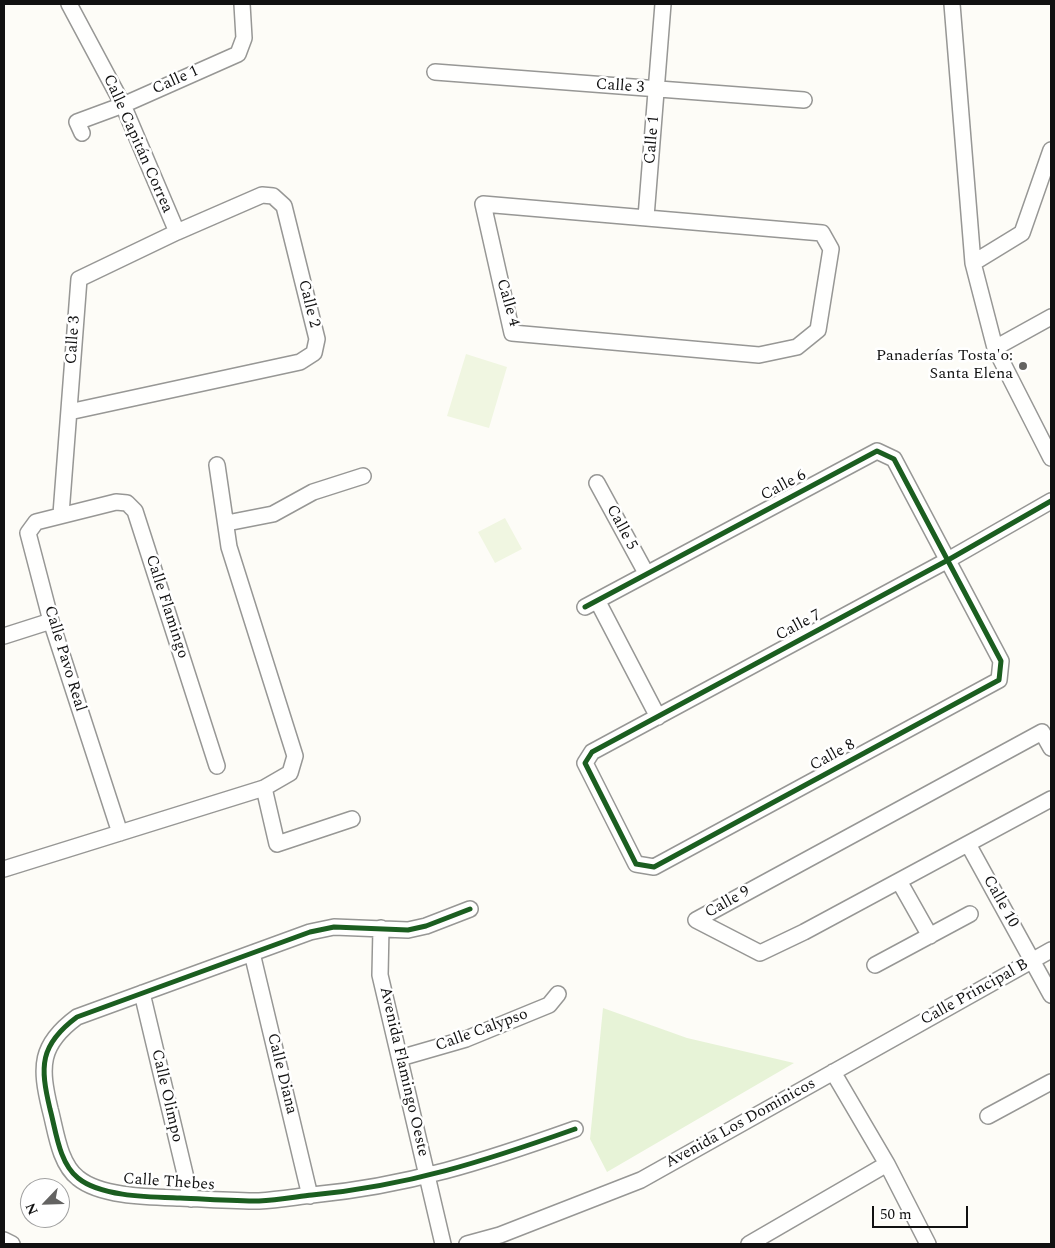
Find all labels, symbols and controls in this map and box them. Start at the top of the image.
street label: Calle 1 [150,62,202,100]
street label: Calle Capitán Correa [98,72,176,216]
street label: Calle 3 [595,76,645,98]
street label: Calle 1 [641,115,665,165]
street label: Calle 4 [491,277,523,329]
street label: Calle 2 [293,278,323,330]
street label: Calle 3 [63,315,85,365]
place label: Panaderías Tosta'o: Santa Elena [876,347,1013,385]
marker: Panaderías Tosta'o: Santa Elena [1017,360,1029,372]
street label: Calle 6 [758,466,810,506]
street label: Calle 5 [601,502,641,554]
street label: Calle Flamingo [140,553,192,661]
street label: Calle Pavo Real [39,604,89,714]
street label: Calle 7 [773,606,825,646]
street label: Calle 8 [807,736,859,776]
street label: Calle 10 [978,873,1022,931]
street label: Calle 9 [702,883,754,923]
street label: Calle Principal B [918,956,1032,1030]
street label: Avenida Flamingo Oeste [374,985,432,1159]
street label: Calle Calypso [433,1005,531,1057]
street label: Calle Diana [262,1032,300,1116]
street label: Calle Olimpo [146,1048,186,1144]
street label: Avenida Los Dominicos [663,1075,819,1173]
street label: Calle Thebes [122,1170,216,1196]
north arrow [20,1178,70,1228]
scale bar [875,1196,971,1228]
text: N [20,1199,44,1218]
text: 50 m [880,1203,912,1226]

